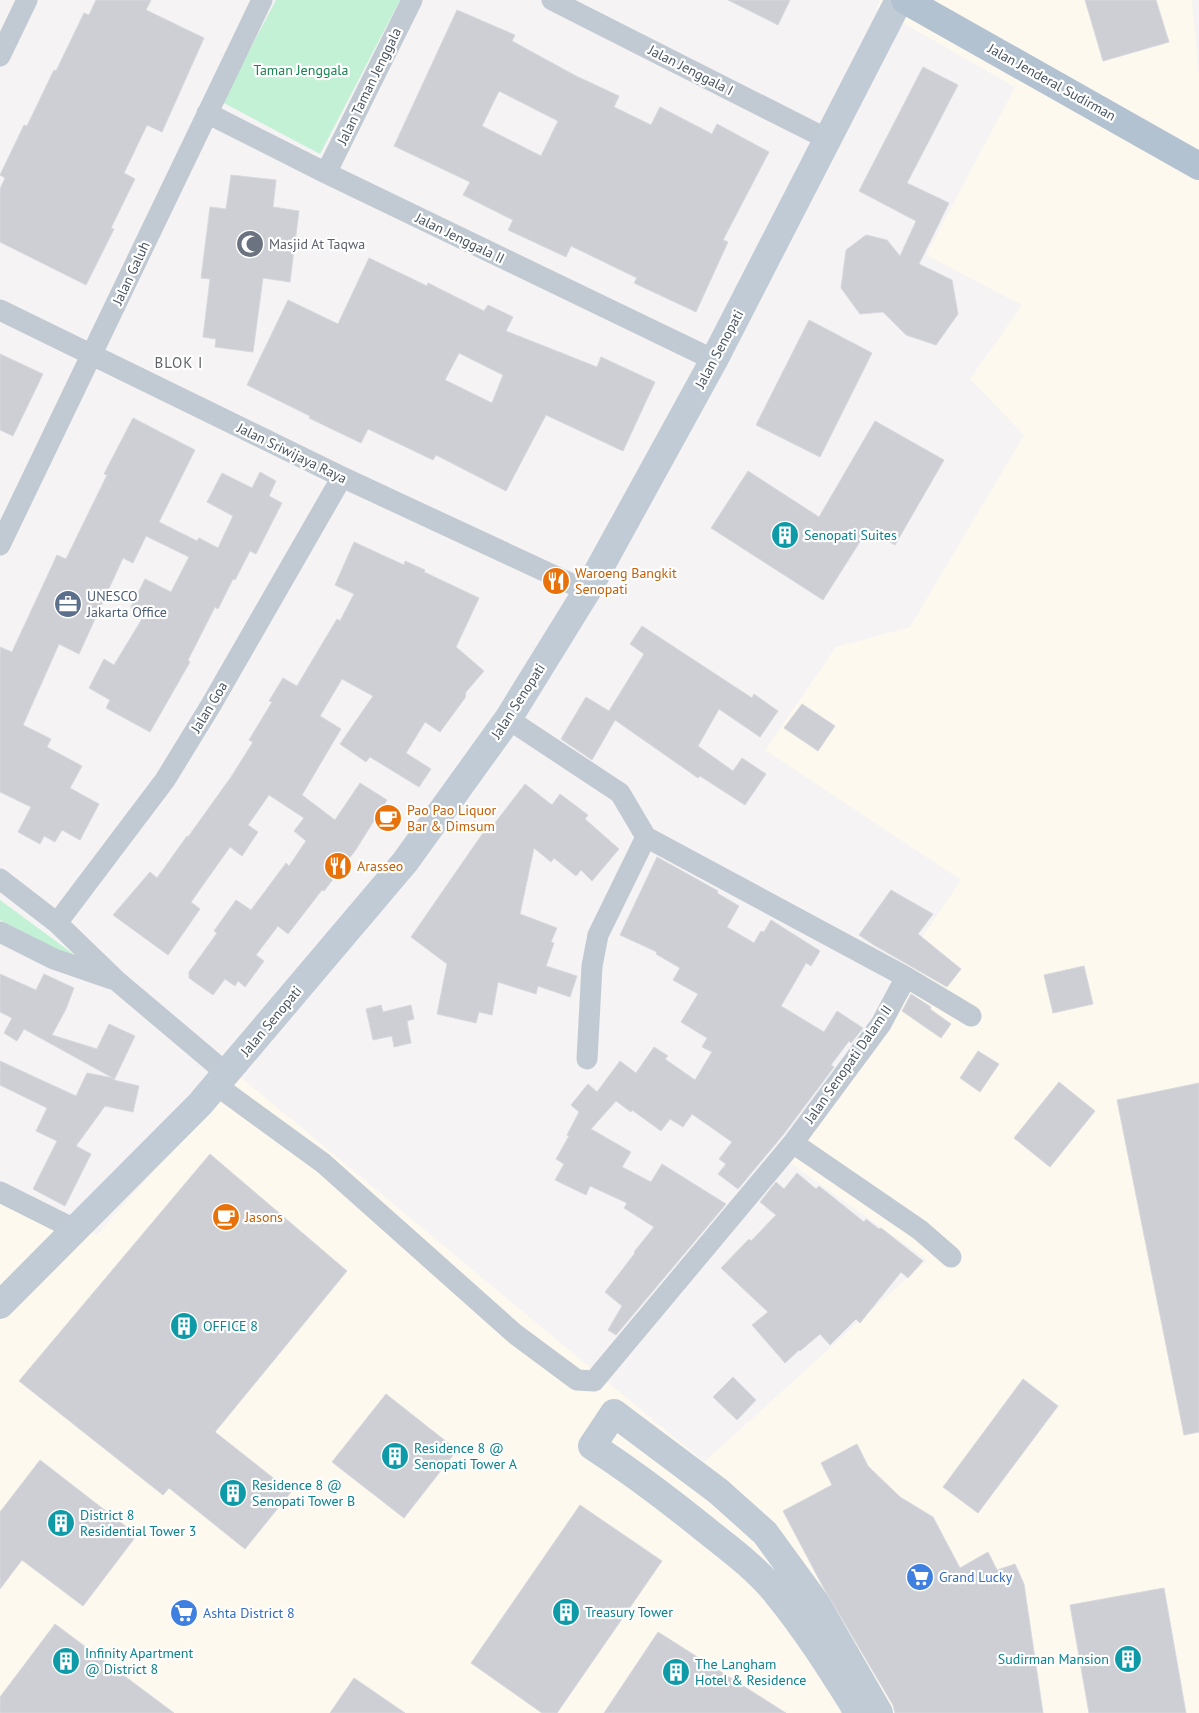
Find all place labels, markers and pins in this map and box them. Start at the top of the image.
mosque icon: Masjid At Taqwa [235,229,265,259]
place label: Masjid At Taqwa [269,235,365,253]
building icon: Senopati Suites [770,520,800,550]
place label: Senopati Suites [804,526,897,544]
place label: Waroeng Bangkit Senopati [575,564,677,598]
restaurant icon: Waroeng Bangkit Senopati [541,566,571,596]
place label: UNESCO Jakarta Office [86,587,167,621]
office icon: UNESCO Jakarta Office [53,589,83,619]
place label: Pao Pao Liquor Bar & Dimsum [407,801,497,835]
cafe icon: Pao Pao Liquor Bar & Dimsum [373,803,403,833]
restaurant icon: Arasseo [323,851,353,881]
place label: Arasseo [357,857,403,875]
cafe icon: Jasons [211,1202,241,1232]
place label: Jasons [244,1208,283,1226]
building icon: OFFICE 8 [169,1311,199,1341]
place label: OFFICE 8 [203,1317,258,1335]
place label: Residence 8 @ Senopati Tower A [414,1439,518,1473]
building icon: Residence 8 @ Senopati Tower A [380,1441,410,1471]
place label: Residence 8 @ Senopati Tower B [252,1476,355,1510]
building icon: Residence 8 @ Senopati Tower B [218,1478,248,1508]
place label: District 8 Residential Tower 3 [80,1506,196,1540]
building icon: District 8 Residential Tower 3 [46,1508,76,1538]
supermarket icon: Grand Lucky [905,1562,935,1592]
place label: Grand Lucky [939,1568,1013,1586]
building icon: Treasury Tower [551,1597,581,1627]
supermarket icon: Ashta District 8 [169,1598,199,1628]
place label: Treasury Tower [585,1603,673,1621]
place label: Ashta District 8 [203,1604,295,1622]
place label: Infinity Apartment @ District 8 [85,1644,194,1678]
building icon: Sudirman Mansion [1113,1644,1143,1674]
building icon: Infinity Apartment @ District 8 [51,1646,81,1676]
place label: Sudirman Mansion [998,1650,1109,1668]
place label: The Langham Hotel & Residence [695,1655,806,1689]
building icon: The Langham Hotel & Residence [661,1657,691,1687]

